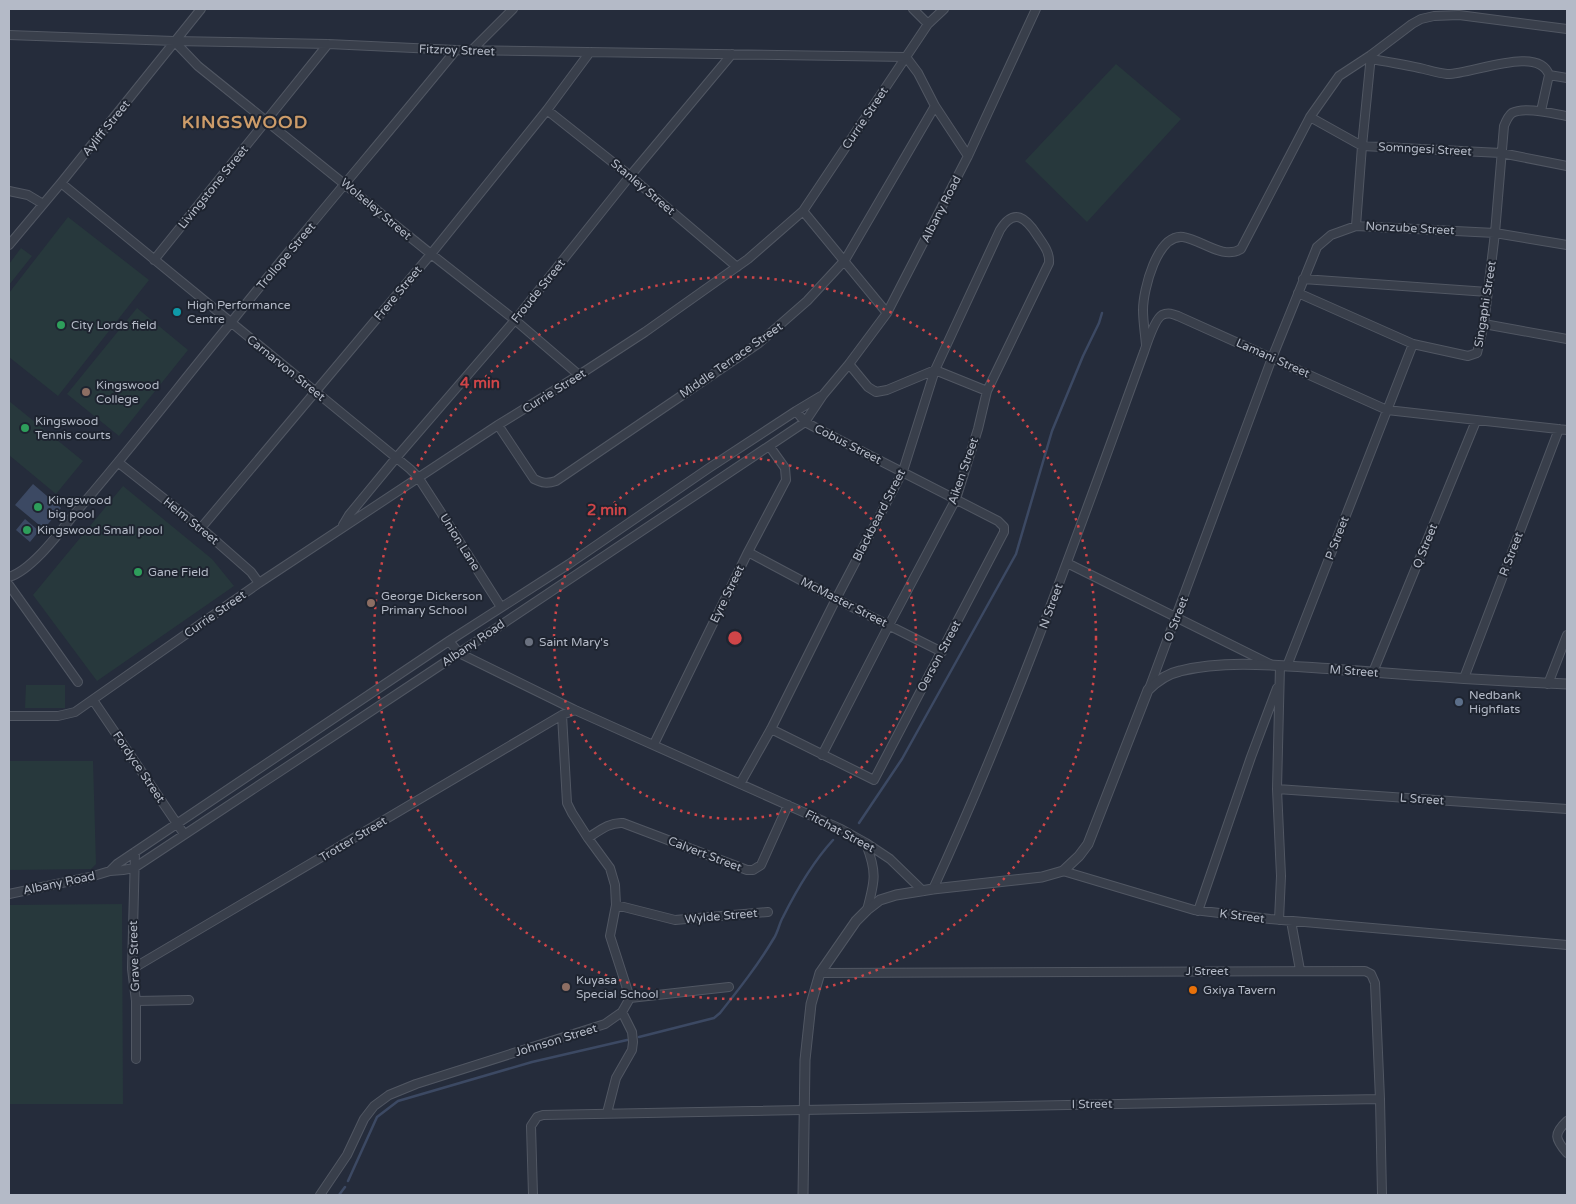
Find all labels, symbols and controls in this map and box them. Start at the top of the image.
street label: Fitzroy Street [419,42,496,58]
street label: Currie Street [839,84,891,152]
street label: Ayliff Street [79,97,133,159]
district label: KINGSWOOD [182,111,308,133]
street label: Somngesi Street [1378,140,1472,158]
street label: Livingstone Street [175,142,251,231]
street label: Stanley Street [608,156,678,218]
street label: Albany Road [918,173,964,245]
street label: Wolseley Street [338,175,415,243]
street label: Trollope Street [254,219,318,292]
street label: Nonzube Street [1365,219,1455,237]
street label: Froude Street [508,256,568,326]
street label: Singaphi Street [1471,259,1499,348]
street label: Frere Street [371,263,425,323]
place label: High Performance Centre [187,298,291,326]
marker: High Performance Centre [171,306,183,318]
place label: City Lords field [71,318,157,332]
marker: City Lords field [55,319,67,331]
street label: Middle Terrace Street [677,319,785,401]
street label: Carnarvon Street [244,332,328,404]
street label: Lamani Street [1234,336,1312,381]
street label: Currie Street [520,366,589,416]
text: 4 min [460,374,500,392]
place label: Kingswood College [96,378,159,406]
marker: Kingswood College [80,386,92,398]
place label: Kingswood Tennis courts [35,414,111,442]
street label: Cobus Street [812,421,884,467]
marker: Kingswood Tennis courts [19,422,31,434]
street label: Aiken Street [945,435,981,506]
street label: Blackbeard Street [850,466,908,563]
place label: Kingswood big pool [48,493,111,521]
street label: Helm Street [161,494,222,548]
marker: Kingswood big pool [32,501,44,513]
text: 2 min [587,501,627,519]
street label: Union Lane [437,511,483,573]
street label: P Street [1322,514,1352,562]
street label: Q Street [1410,521,1440,570]
place label: Kingswood Small pool [37,523,163,537]
marker: Kingswood Small pool [21,524,33,536]
street label: R Street [1496,530,1526,578]
street label: Eyre Street [707,562,747,625]
place label: Gane Field [148,565,209,579]
marker: Gane Field [132,566,144,578]
street label: McMaster Street [798,574,890,630]
street label: N Street [1036,581,1066,631]
street label: Currie Street [182,587,249,640]
place label: George Dickerson Primary School [381,589,483,617]
street label: O Street [1161,594,1191,644]
marker: George Dickerson Primary School [365,597,377,609]
street label: Albany Road [439,617,507,669]
street label: Oerson Street [914,618,964,694]
centre of rings [726,629,744,647]
place label: Saint Mary's [539,635,609,649]
marker: Saint Mary's [523,636,535,648]
street label: M Street [1329,662,1379,680]
place label: Nedbank Highflats [1469,688,1521,716]
marker: Nedbank Highflats [1453,696,1465,708]
street label: Fordyce Street [110,729,168,806]
street label: L Street [1399,790,1445,808]
street label: Fitchat Street [803,807,878,855]
street label: Trotter Street [317,813,390,865]
street label: Calvert Street [666,834,744,875]
street label: Albany Road [22,869,96,897]
street label: Wylde Street [684,906,758,926]
street label: K Street [1219,906,1266,926]
street label: Grave Street [126,920,142,992]
street label: J Street [1185,964,1229,978]
place label: Kuyasa Special School [576,973,659,1001]
marker: Kuyasa Special School [560,981,572,993]
place label: Gxiya Tavern [1203,983,1276,997]
marker: Gxiya Tavern [1187,984,1199,996]
street label: Johnson Street [513,1021,599,1059]
street label: I Street [1071,1097,1113,1111]

